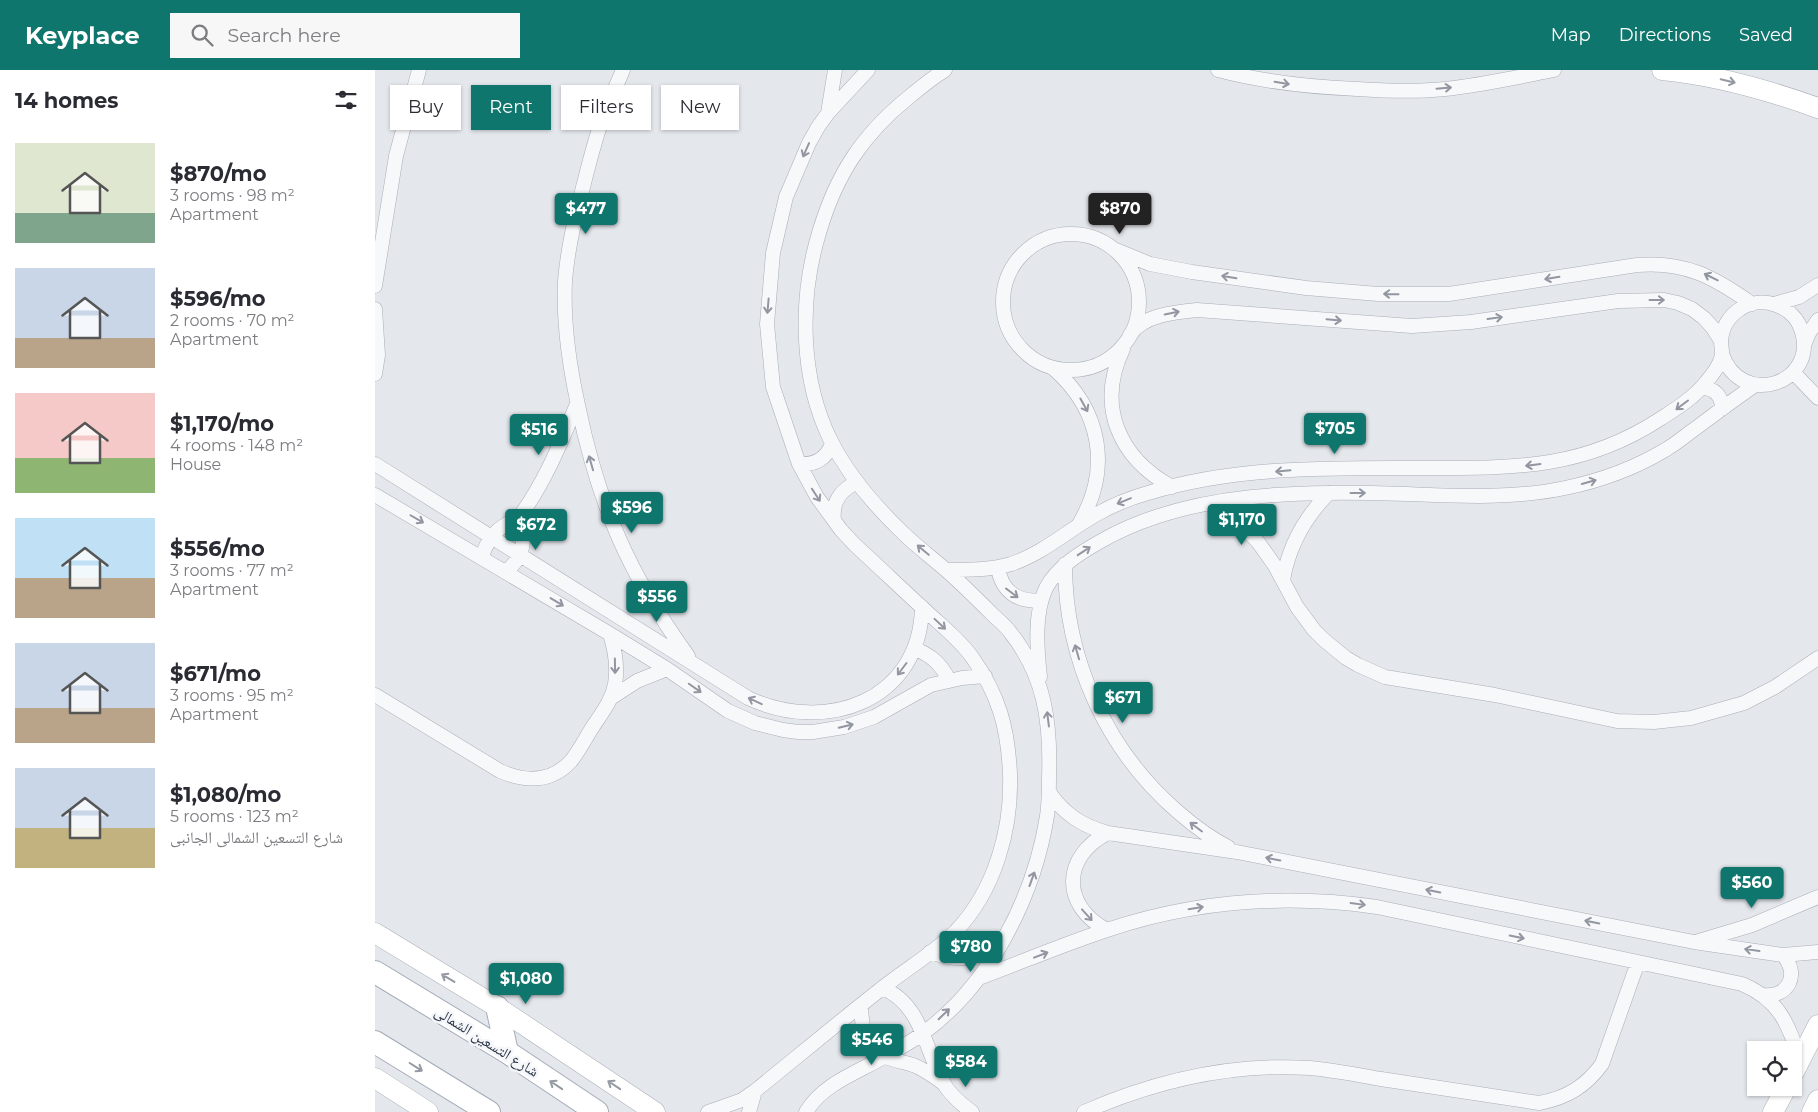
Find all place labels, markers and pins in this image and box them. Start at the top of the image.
pin: $477 [556,192,616,235]
pin: $870 [1090,192,1150,235]
pin: $705 [1305,412,1365,455]
pin: $516 [509,414,569,456]
pin: $596 [602,492,662,534]
pin: $1,170 [1201,504,1283,546]
pin: $672 [506,508,566,551]
pin: $556 [627,580,687,623]
pin: $671 [1093,682,1153,724]
pin: $560 [1722,866,1782,909]
pin: $780 [941,930,1001,973]
pin: $1,080 [485,962,567,1005]
pin: $546 [842,1024,902,1066]
pin: $584 [936,1046,996,1088]

